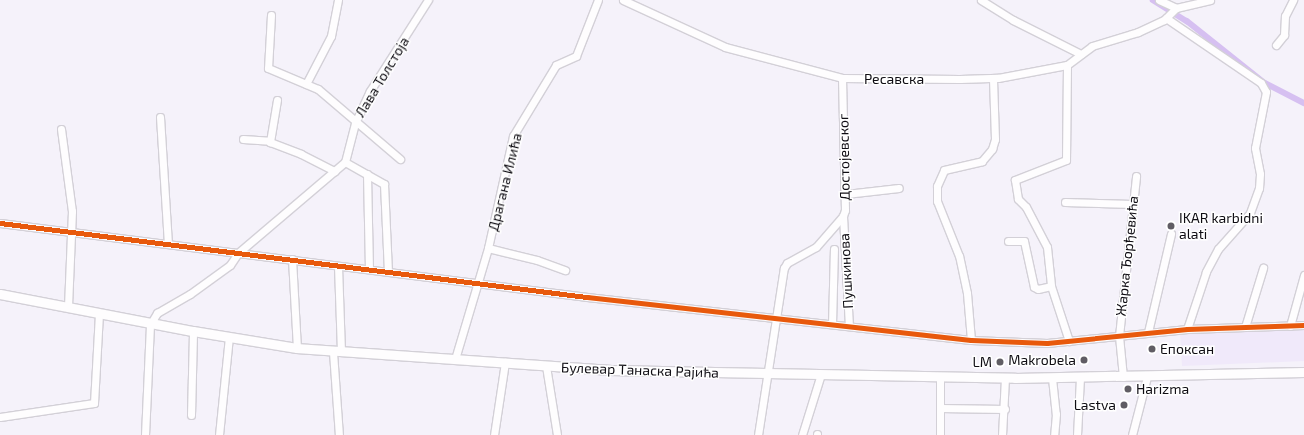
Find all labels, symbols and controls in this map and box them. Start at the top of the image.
street label: Лава Толстоја [351,34,413,120]
street label: Ресавска [864,71,924,87]
street label: Достојевског [835,113,853,201]
street label: Драгана Илића [485,131,525,233]
street label: Жарка Ђорђевића [1112,195,1142,317]
place label: IKAR karbidni alati [1179,210,1263,242]
marker: IKAR karbidni alati [1166,221,1176,231]
street label: Пушкинова [836,233,856,309]
place label: Епоксан [1160,341,1214,357]
marker: Епоксан [1147,344,1157,354]
place label: Makrobela [1008,352,1076,368]
place label: LM [973,354,992,370]
marker: Makrobela [1079,355,1089,365]
marker: LM [995,357,1005,367]
street label: Булевар Танаска Рајића [561,359,719,381]
place label: Harizma [1136,381,1189,397]
marker: Harizma [1123,384,1133,394]
place label: Lastva [1074,397,1116,413]
marker: Lastva [1119,400,1129,410]

